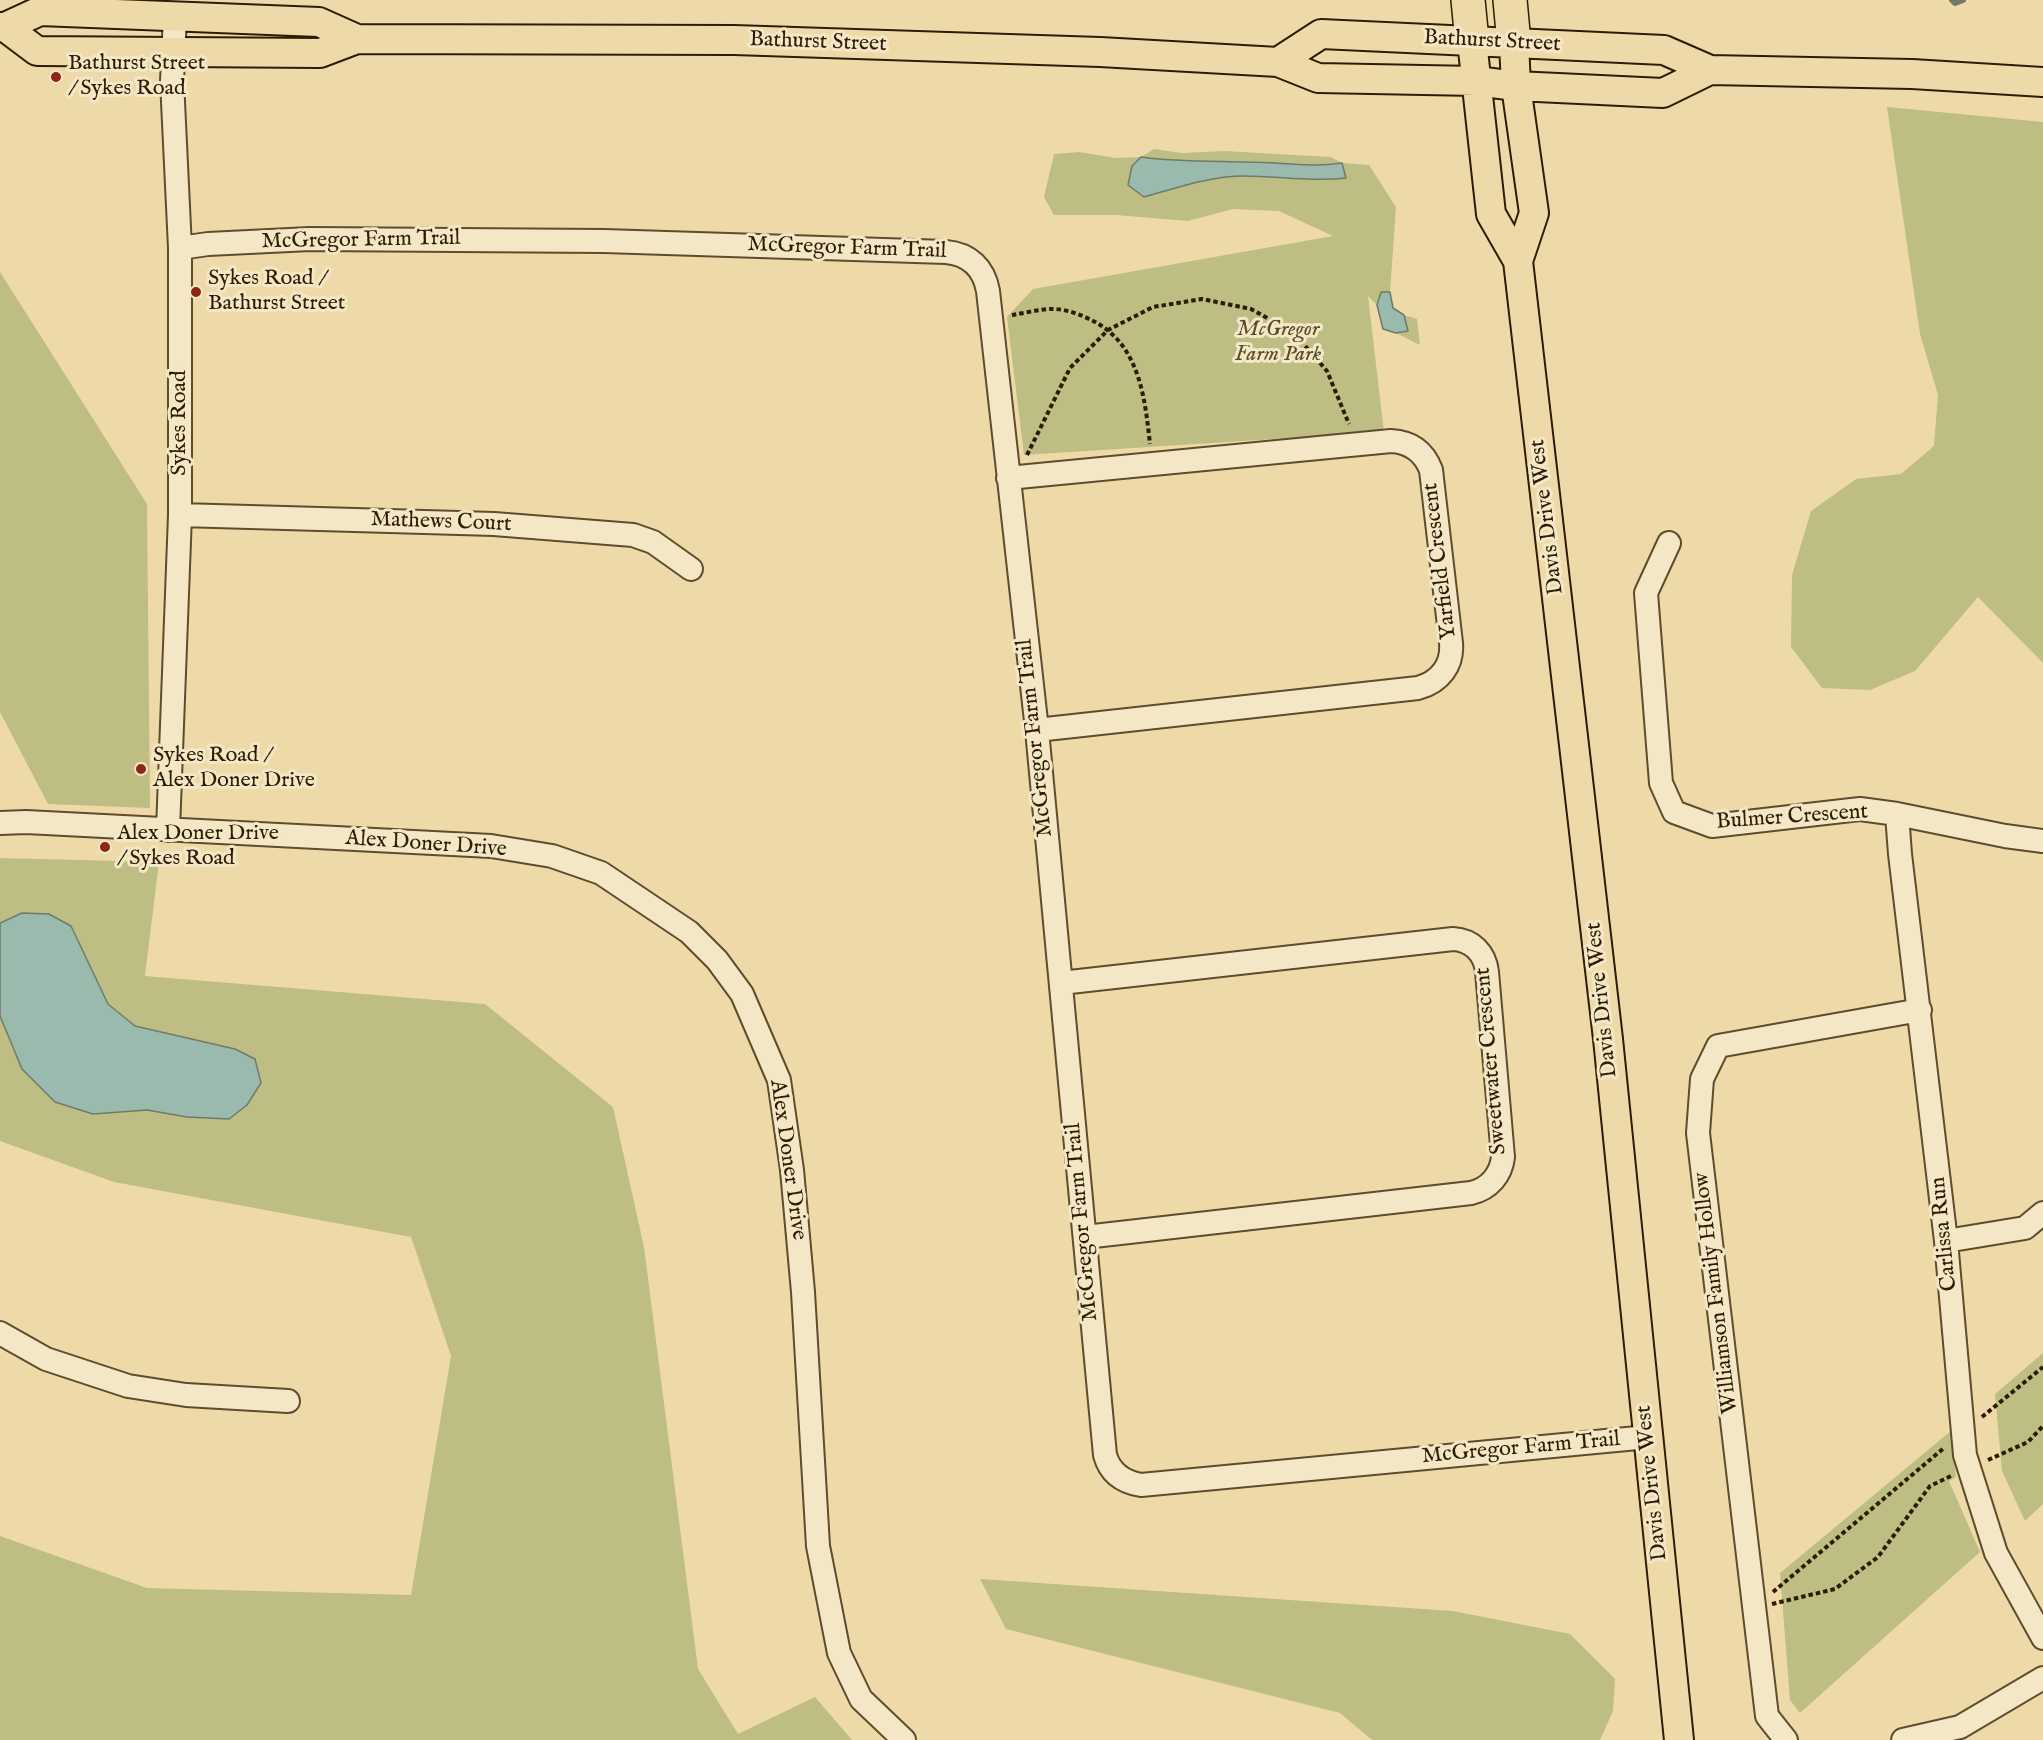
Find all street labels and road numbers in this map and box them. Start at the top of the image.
street label: Bathurst Street [1423,25,1561,59]
street label: Bathurst Street [749,27,887,59]
street label: McGregor Farm Trail [261,226,461,256]
street label: McGregor Farm Trail [747,232,947,266]
street label: Sykes Road [167,370,193,476]
street label: Davis Drive West [1525,438,1571,596]
street label: Yarfield Crescent [1418,481,1464,641]
street label: Mathews Court [370,507,512,539]
street label: McGregor Farm Trail [1012,638,1060,838]
street label: Bulmer Crescent [1715,800,1869,836]
street label: Alex Doner Drive [344,826,508,864]
street label: Davis Drive West [1582,921,1624,1079]
street label: Sweetwater Crescent [1471,966,1513,1156]
street label: Alex Doner Drive [763,1078,811,1242]
street label: McGregor Farm Trail [1061,1122,1105,1322]
street label: Williamson Family Hollow [1689,1171,1745,1415]
street label: Carlissa Run [1926,1176,1964,1292]
street label: Davis Drive West [1632,1404,1674,1562]
street label: McGregor Farm Trail [1421,1427,1621,1471]

